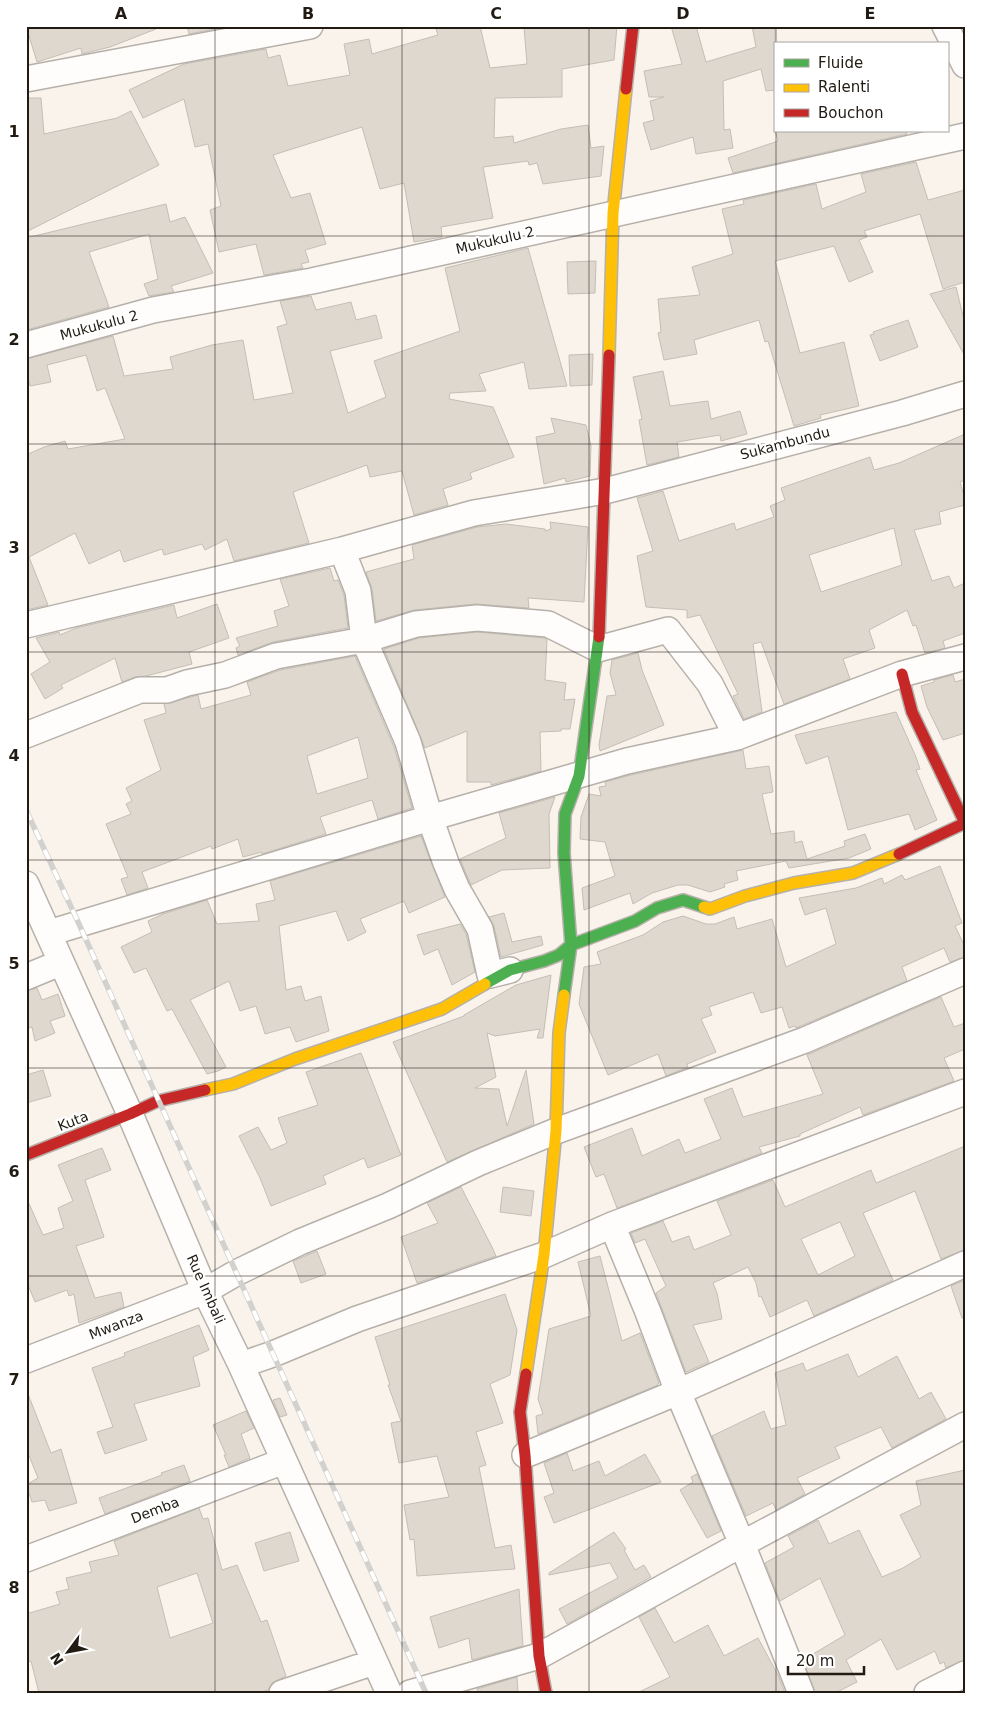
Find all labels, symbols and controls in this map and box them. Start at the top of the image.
text: A [115,4,128,23]
text: B [302,4,314,23]
text: C [490,4,502,23]
text: D [676,4,690,23]
text: E [865,4,875,23]
legend [774,42,948,132]
text: Fluide [818,54,863,72]
text: Ralenti [818,78,870,96]
text: Bouchon [818,104,883,122]
text: 1 [8,122,20,141]
street label: Mukukulu 2 [454,223,536,257]
street label: Mukukulu 2 [58,307,140,343]
text: 2 [8,330,20,349]
street label: Sukambundu [738,423,832,463]
text: 3 [8,538,20,557]
text: 4 [8,746,20,765]
text: 5 [8,954,20,973]
street label: Kuta [55,1108,91,1134]
text: 6 [8,1162,20,1181]
street label: Rue Imbali [184,1252,228,1326]
street label: Mwanza [87,1307,145,1343]
text: 7 [8,1370,20,1389]
street label: Demba [129,1493,181,1527]
text: 8 [8,1578,20,1597]
north arrow [42,1626,92,1676]
scale bar [788,1644,865,1676]
text: N [47,1650,67,1668]
text: 20 m [796,1652,834,1670]

